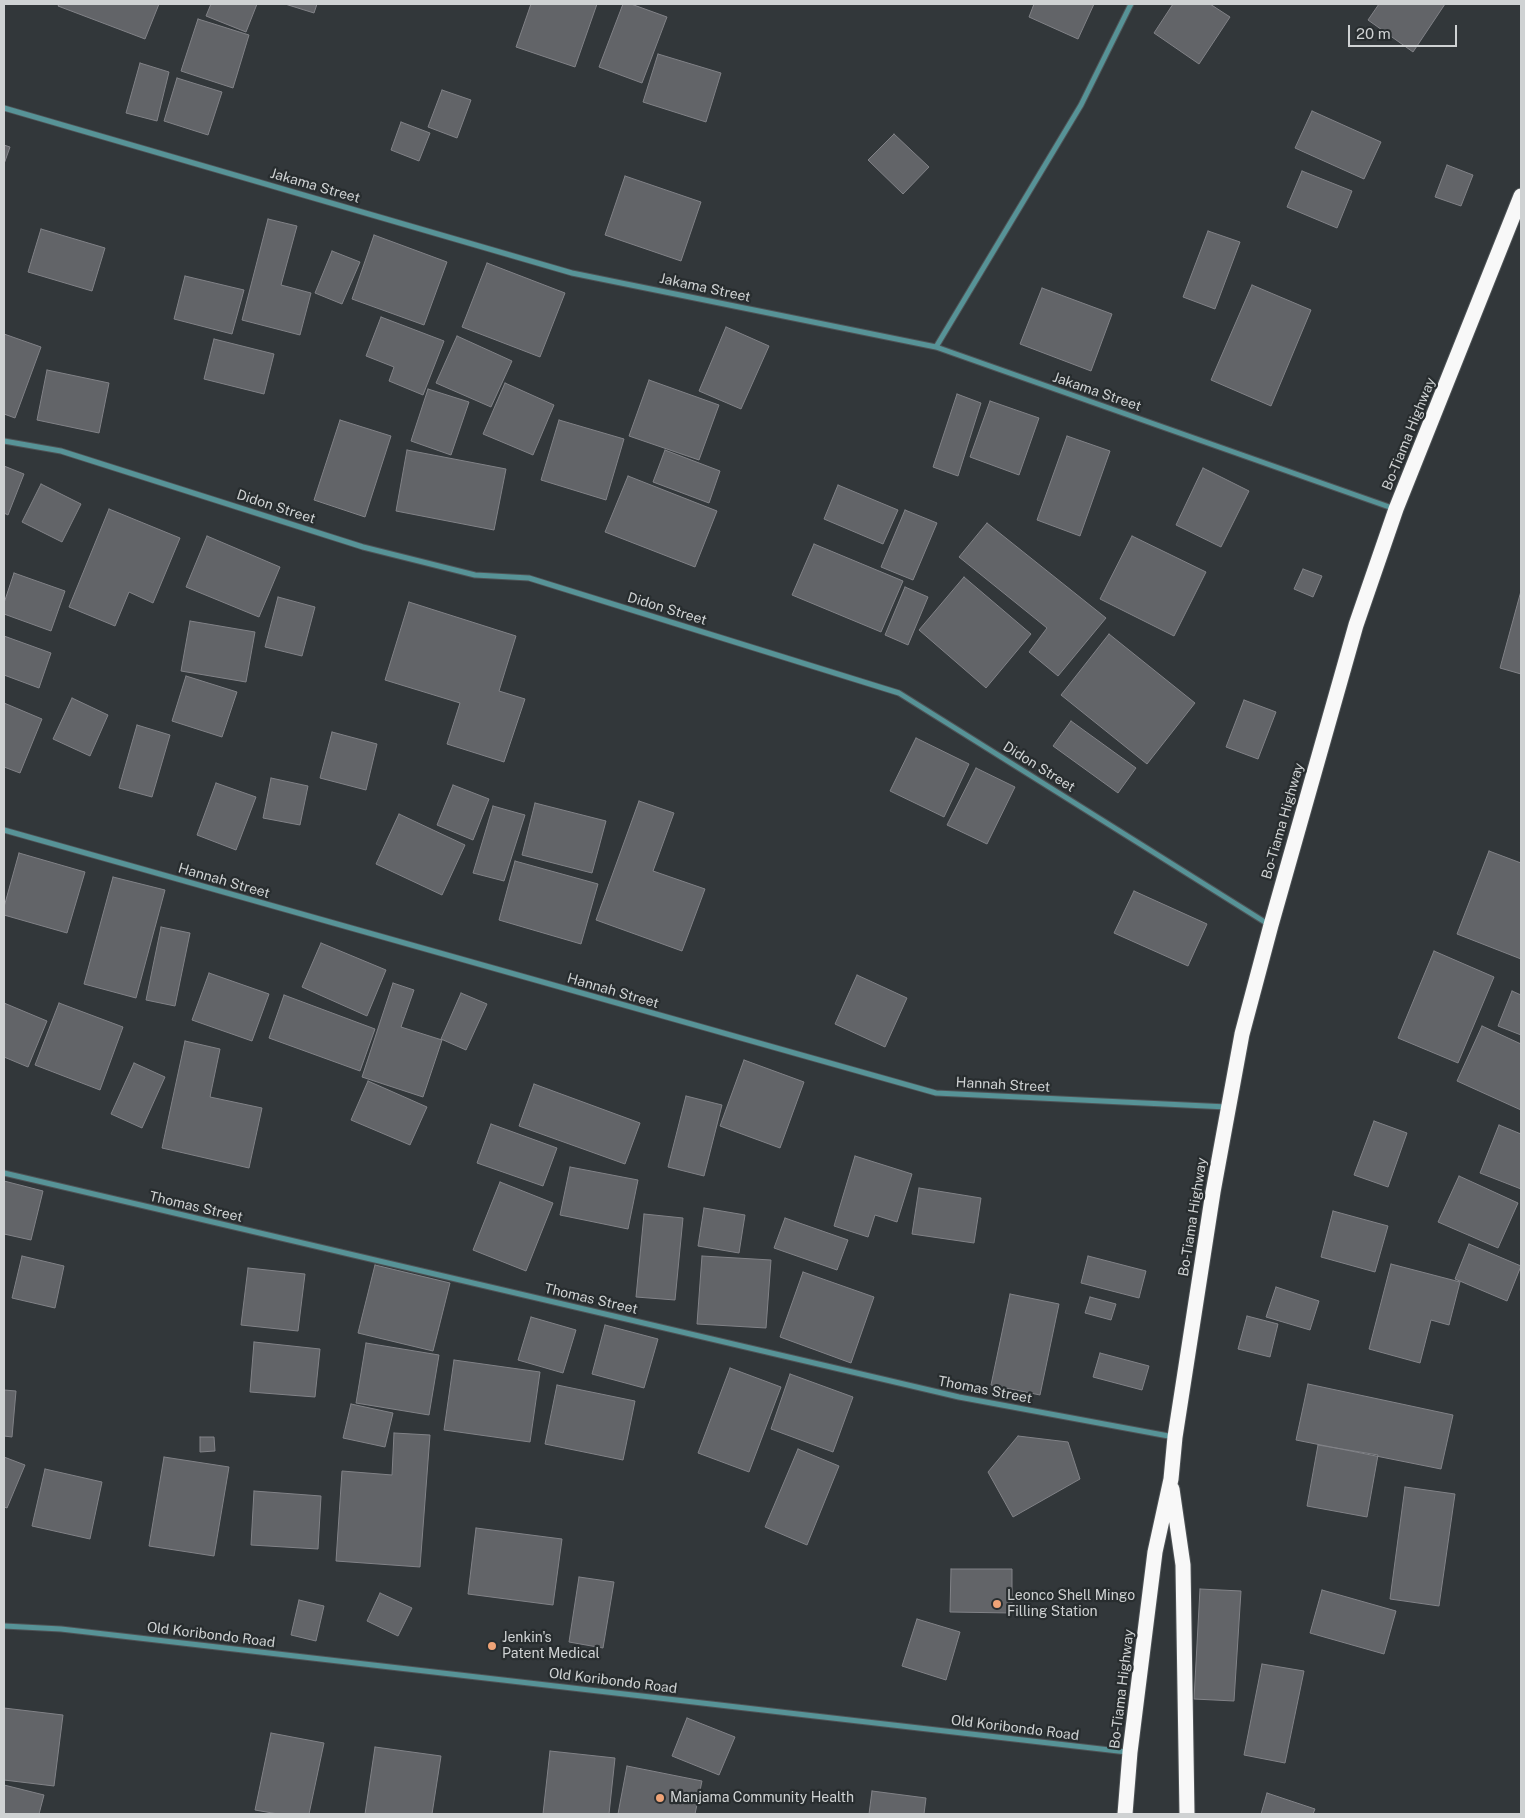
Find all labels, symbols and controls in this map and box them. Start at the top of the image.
scale bar [1350,15,1459,47]
text: 20 m [1356,25,1391,42]
street label: Jakama Street [268,165,362,207]
street label: Jakama Street [658,270,752,306]
street label: Jakama Street [1050,369,1144,415]
street label: Bo-Tiama Highway [1379,375,1439,493]
street label: Didon Street [234,486,318,528]
street label: Didon Street [625,589,709,629]
street label: Didon Street [1000,738,1078,796]
street label: Bo-Tiama Highway [1258,761,1308,881]
street label: Hannah Street [176,860,272,902]
street label: Hannah Street [565,970,661,1012]
street label: Hannah Street [955,1074,1051,1096]
street label: Bo-Tiama Highway [1175,1156,1211,1278]
street label: Thomas Street [148,1188,244,1226]
street label: Thomas Street [543,1280,639,1318]
street label: Thomas Street [937,1373,1033,1407]
place label: Leonco Shell Mingo Filling Station [1007,1588,1135,1620]
marker: Leonco Shell Mingo Filling Station [991,1598,1003,1610]
street label: Old Koribondo Road [146,1619,276,1651]
street label: Bo-Tiama Highway [1106,1628,1138,1750]
place label: Jenkin's Patent Medical [502,1630,600,1662]
marker: Jenkin's Patent Medical [486,1640,498,1652]
street label: Old Koribondo Road [548,1665,678,1697]
street label: Old Koribondo Road [950,1712,1080,1744]
place label: Manjama Community Health [670,1790,854,1806]
marker: Manjama Community Health [654,1792,666,1804]

